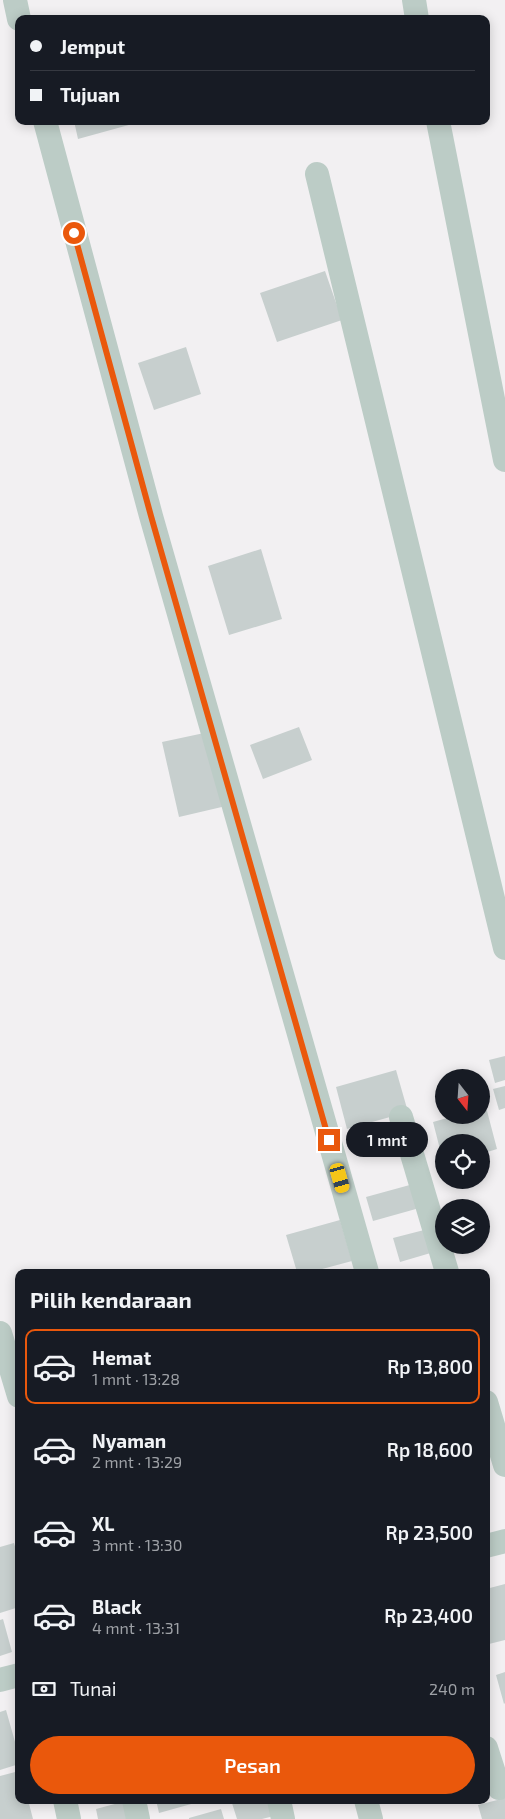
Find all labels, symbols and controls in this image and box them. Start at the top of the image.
text: Jemput [60,35,125,58]
text: Tujuan [60,83,120,106]
route start [63,222,85,244]
north arrow [435,1069,490,1124]
map controls [435,1069,490,1254]
callout: 1 mnt [346,1122,429,1158]
route end [318,1129,340,1151]
text: 1 mnt [367,1130,407,1149]
button: locate [435,1134,490,1189]
car [328,1162,351,1194]
button: layers [435,1199,490,1254]
text: Pilih kendaraan [30,1286,192,1312]
icon: car [32,1344,77,1389]
text: Hemat [92,1346,151,1369]
text: Rp 13,800 [387,1355,473,1378]
text: 1 mnt · 13:28 [92,1369,180,1388]
icon: car [32,1427,77,1472]
text: Nyaman [92,1429,166,1452]
text: Rp 18,600 [387,1438,473,1461]
text: 2 mnt · 13:29 [92,1452,182,1471]
icon: car [32,1510,77,1555]
text: XL [92,1512,114,1535]
text: Rp 23,500 [386,1521,473,1544]
text: 3 mnt · 13:30 [92,1535,182,1554]
icon: car [32,1593,77,1638]
text: Black [92,1595,142,1618]
text: Rp 23,400 [384,1604,473,1627]
text: 4 mnt · 13:31 [92,1618,180,1637]
icon: cash [30,1675,58,1703]
text: Tunai [70,1677,116,1700]
text: 240 m [429,1679,475,1698]
button: Pesan [30,1736,475,1794]

